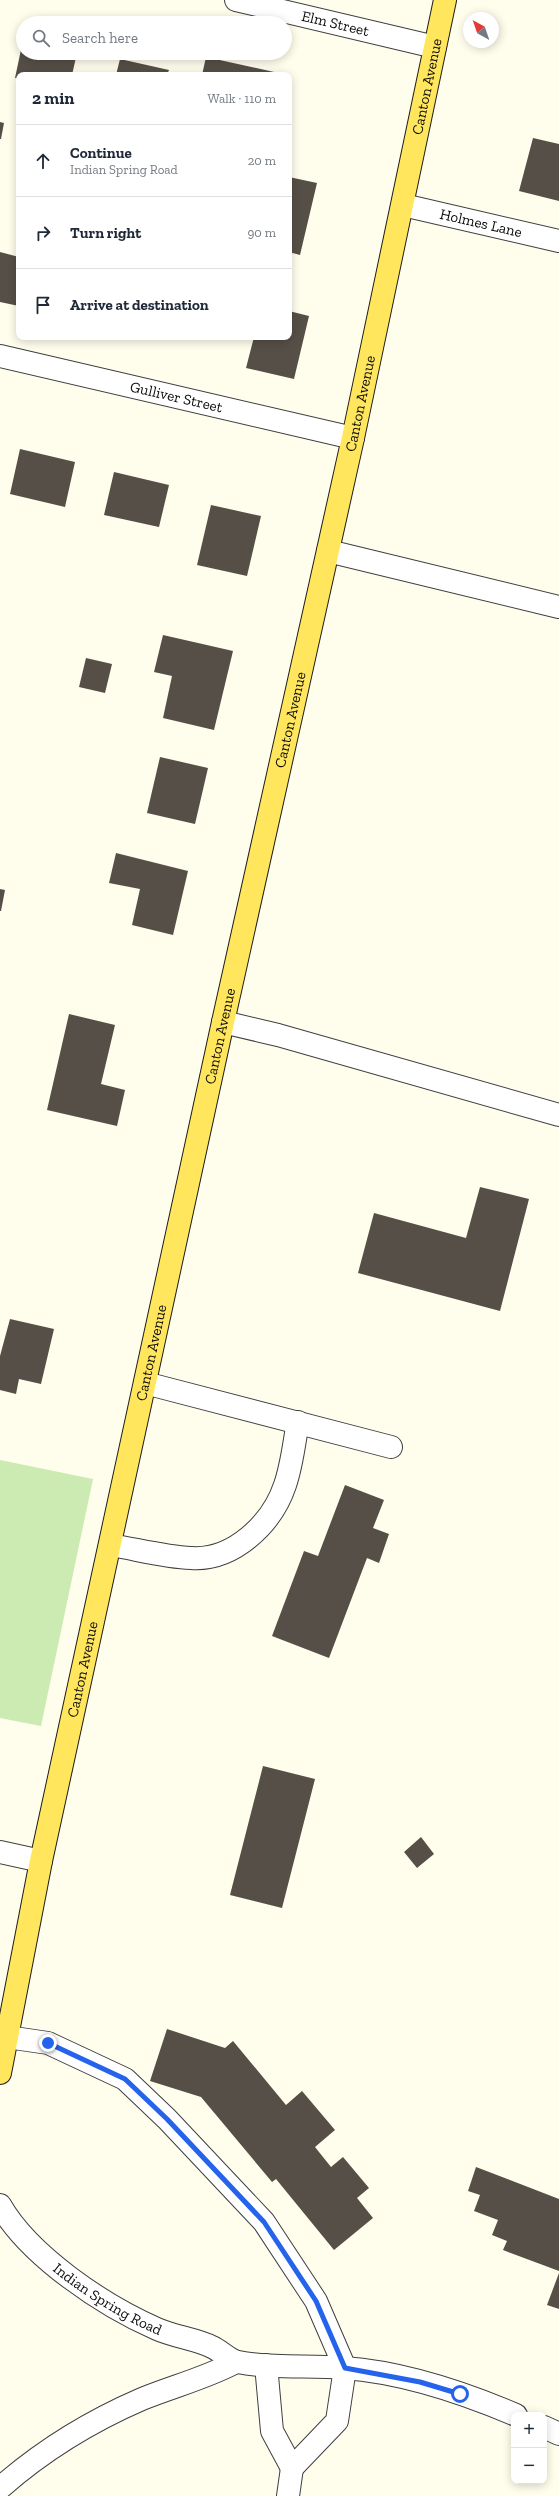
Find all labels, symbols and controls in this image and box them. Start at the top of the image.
street label: Elm Street [300,7,371,40]
north arrow [463,12,499,48]
search box [16,16,292,60]
icon: search [30,27,52,49]
text: Search here [62,29,138,47]
street label: Canton Avenue [408,37,446,136]
text: 2 min [32,88,74,108]
text: Walk · 110 m [208,91,276,106]
text: Continue [70,144,132,162]
icon: ahead [32,150,54,172]
text: 20 m [248,153,276,168]
text: Indian Spring Road [70,162,178,177]
street label: Holmes Lane [438,205,524,241]
icon: right [32,222,54,244]
text: Turn right [70,224,141,242]
text: 90 m [247,225,276,240]
icon: arrive [32,294,54,316]
text: Arrive at destination [70,296,209,314]
street label: Canton Avenue [341,354,379,453]
street label: Gulliver Street [128,378,225,416]
street label: Canton Avenue [271,670,310,770]
street label: Canton Avenue [201,986,239,1086]
street label: Canton Avenue [132,1303,170,1403]
street label: Canton Avenue [63,1620,102,1719]
route end [39,2034,57,2052]
street label: Indian Spring Road [49,2259,165,2339]
route start [451,2385,469,2403]
map controls [511,2412,547,2484]
button: + [511,2412,547,2448]
button: − [511,2448,547,2484]

